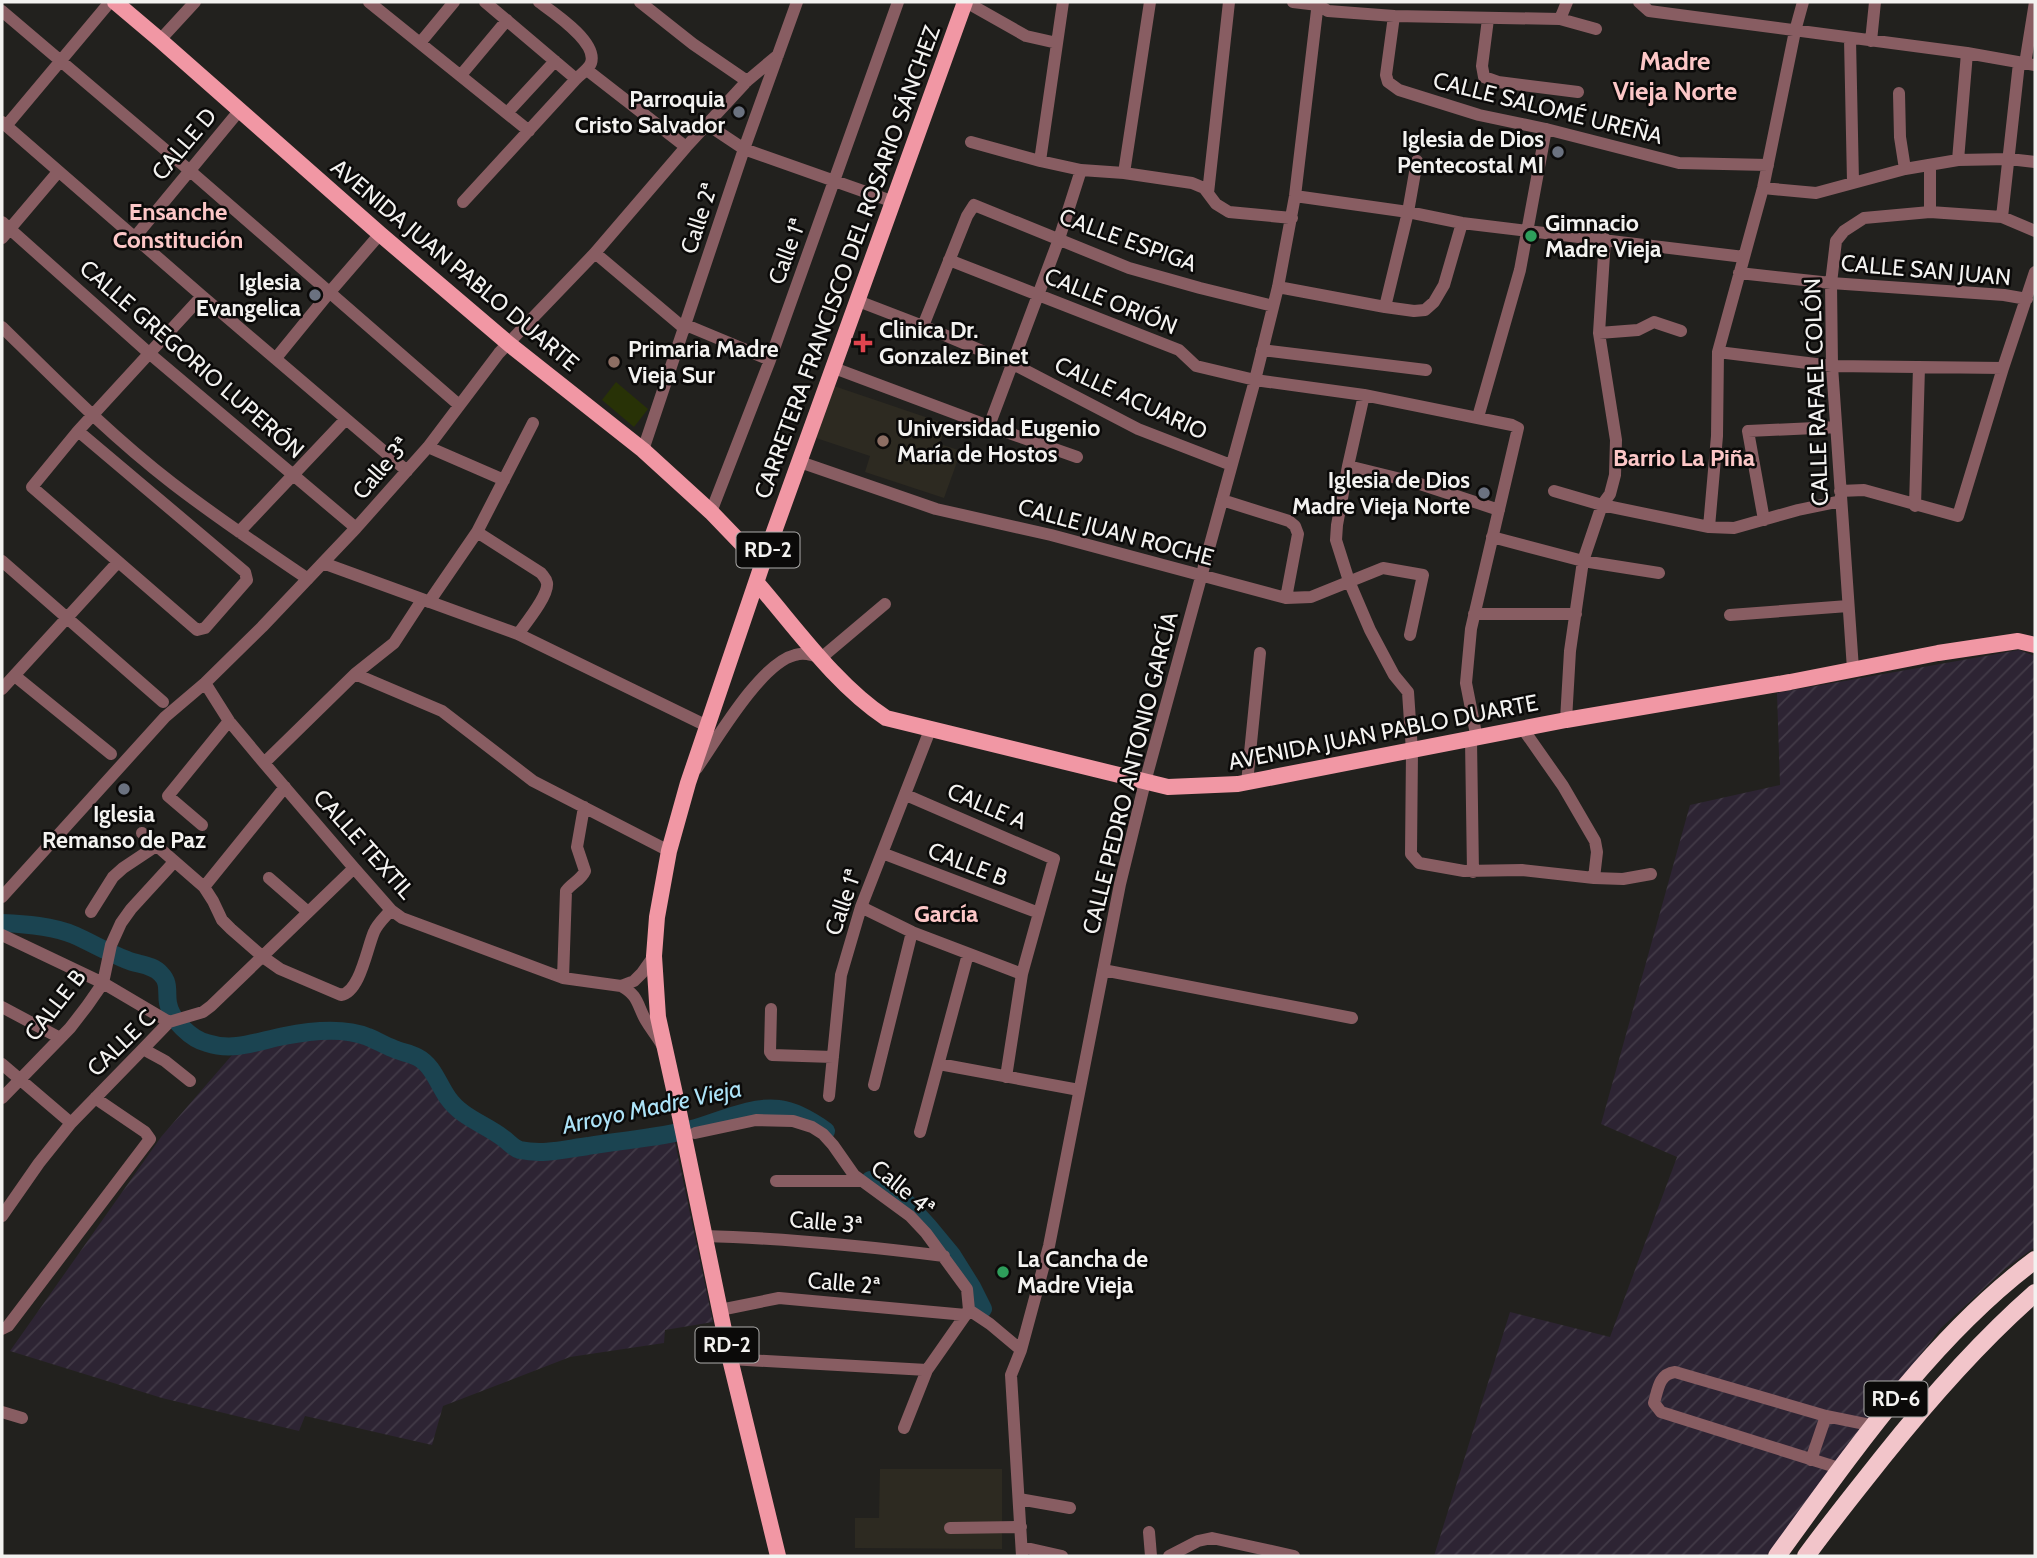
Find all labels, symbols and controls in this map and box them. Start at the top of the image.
street label: CARRETERA FRANCISCO DEL ROSARIO SÁNCHEZ [747,21,946,502]
district label: Madre Vieja Norte [1613,45,1737,107]
street label: CALLE SALOMÉ UREÑA [1430,65,1666,150]
place label: Parroquia Cristo Salvador [575,85,726,139]
street label: CALLE D [146,102,222,186]
marker: Parroquia Cristo Salvador [731,104,747,120]
place label: Iglesia de Dios Pentecostal MI [1397,125,1544,179]
marker: Iglesia de Dios Pentecostal MI [1550,144,1566,160]
street label: AVENIDA JUAN PABLO DUARTE [325,153,585,377]
street label: Calle 2ª [674,179,724,257]
district label: Ensanche Constitución [113,197,243,254]
street label: CALLE ESPIGA [1055,202,1201,278]
place label: Gimnacio Madre Vieja [1545,209,1662,263]
street label: Calle 1ª [762,214,812,288]
marker: Gimnacio Madre Vieja [1523,228,1539,244]
street label: CALLE SAN JUAN [1840,249,2012,291]
street label: CALLE GREGORIO LUPERÓN [74,254,310,464]
street label: CALLE ORIÓN [1041,262,1181,340]
place label: Iglesia Evangelica [196,268,302,322]
street label: CALLE RAFAEL COLÓN [1798,277,1834,507]
marker: Iglesia Evangelica [307,287,323,303]
place label: Clinica Dr. Gonzalez Binet [879,316,1028,370]
marker: Clinica Dr. Gonzalez Binet [853,333,873,353]
place label: Primaria Madre Vieja Sur [628,335,779,389]
street label: CALLE ACUARIO [1050,350,1212,446]
marker: Primaria Madre Vieja Sur [606,354,622,370]
place label: Universidad Eugenio María de Hostos [897,414,1100,468]
street label: Calle 3ª [346,431,416,505]
marker: Universidad Eugenio María de Hostos [875,433,891,449]
district label: Barrio La Piña [1613,443,1755,472]
place label: Iglesia de Dios Madre Vieja Norte [1292,466,1470,520]
marker: Iglesia de Dios Madre Vieja Norte [1476,485,1492,501]
street label: CALLE JUAN ROCHE [1015,492,1217,572]
road number: RD-2 [736,532,800,568]
street label: CALLE PEDRO ANTONIO GARCÍA [1075,609,1184,937]
street label: AVENIDA JUAN PABLO DUARTE [1226,688,1540,776]
street label: CALLE A [943,777,1031,835]
marker: Iglesia Remanso de Paz [116,781,132,797]
street label: CALLE TEXTIL [308,784,421,905]
place label: Iglesia Remanso de Paz [42,800,206,854]
street label: CALLE B [924,836,1012,892]
street label: Calle 1ª [819,865,867,939]
district label: García [914,899,978,928]
street label: CALLE B [18,963,92,1046]
street label: CALLE C [81,1004,161,1082]
water label: Arroyo Madre Vieja [558,1073,744,1140]
street label: Calle 4ª [865,1154,941,1222]
street label: Calle 3ª [788,1205,864,1239]
place label: La Cancha de Madre Vieja [1017,1245,1148,1299]
marker: La Cancha de Madre Vieja [995,1264,1011,1280]
street label: Calle 2ª [806,1266,882,1300]
road number: RD-2 [696,1328,758,1362]
road number: RD-6 [1864,1382,1927,1416]

